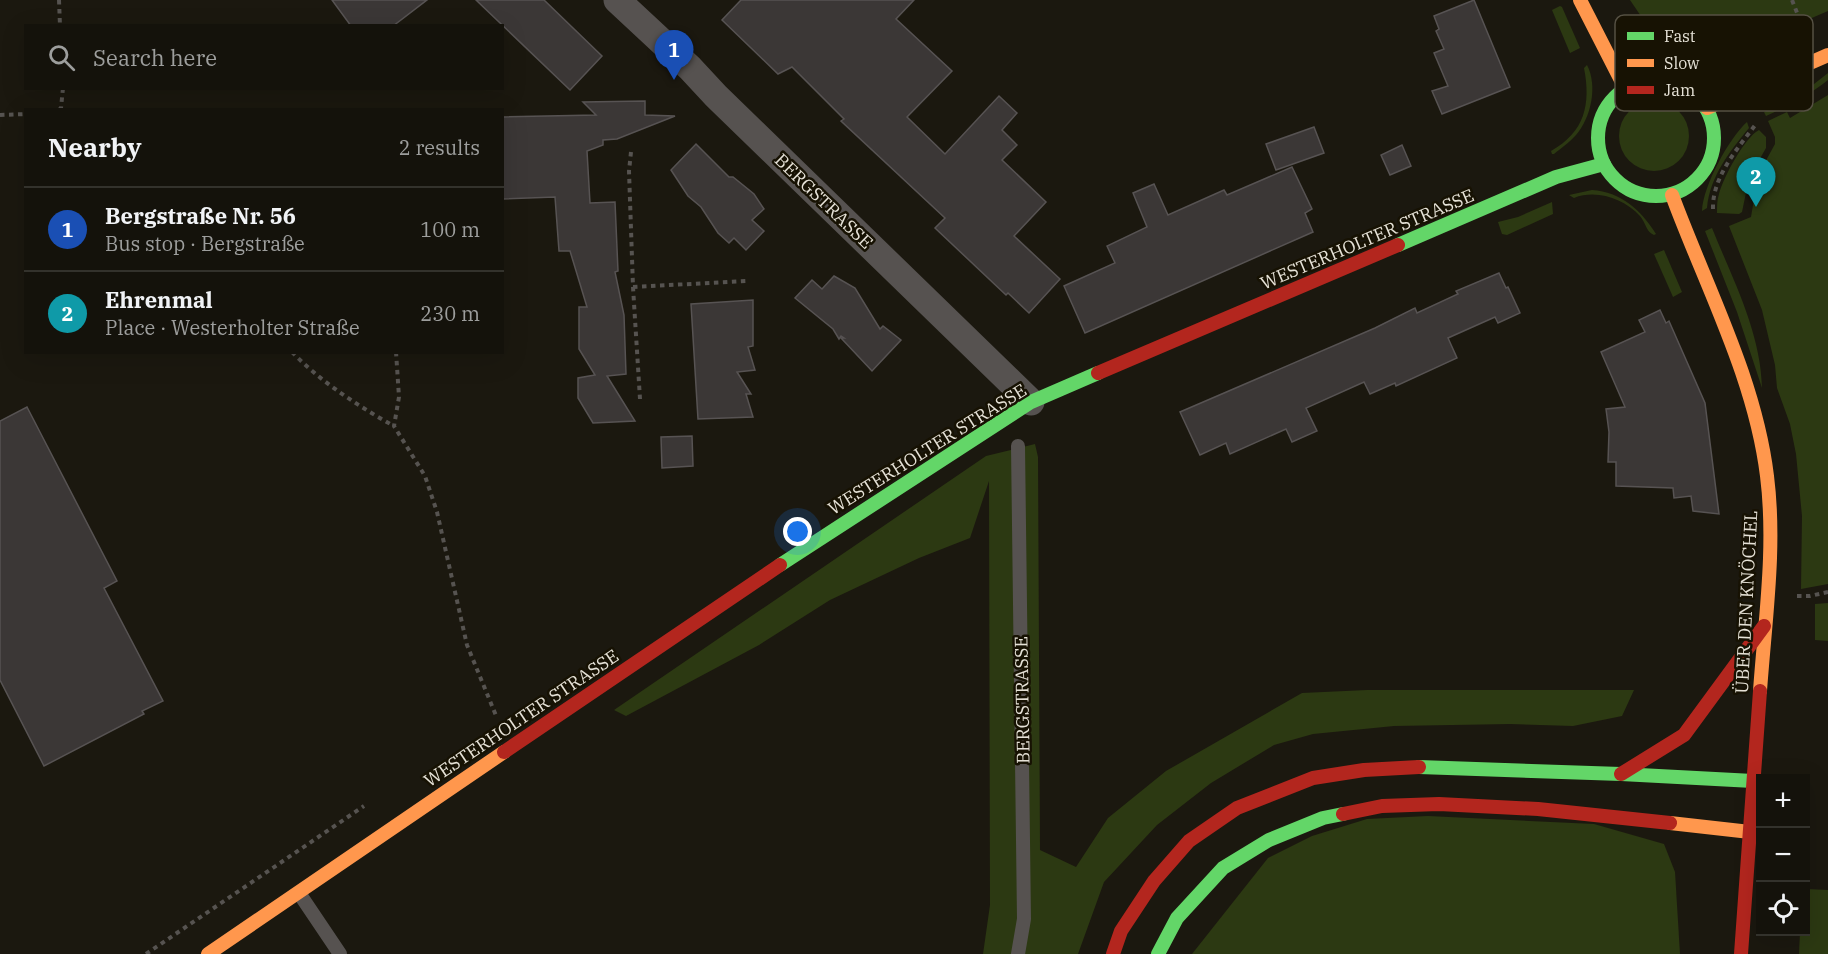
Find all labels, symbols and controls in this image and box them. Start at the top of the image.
legend [1615,15,1813,111]
search box [24,24,504,90]
text: Fast [1664,26,1696,46]
pin: 1 [654,31,694,80]
icon: search [45,41,78,74]
text: Search here [93,43,217,72]
text: Slow [1664,53,1700,73]
text: Jam [1664,80,1695,100]
text: Nearby [48,130,142,164]
text: 2 results [399,134,480,161]
street label: BERGSTRASSE [770,148,878,254]
pin: 2 [1736,158,1776,207]
street label: WESTERHOLTER STRASSE [1257,183,1477,295]
text: Bergstraße Nr. 56 [105,201,296,230]
text: 1 [62,216,74,243]
text: 100 m [420,216,480,243]
text: Bus stop · Bergstraße [105,230,305,257]
text: Ehrenmal [105,285,213,314]
text: 2 [62,300,74,327]
text: 230 m [420,300,480,327]
text: Place · Westerholter Straße [105,314,360,341]
street label: WESTERHOLTER STRASSE [823,378,1031,520]
street label: ÜBER DEN KNÖCHEL [1730,510,1762,694]
your location [783,517,812,546]
street label: BERGSTRASSE [1009,636,1035,764]
street label: WESTERHOLTER STRASSE [419,644,623,792]
map controls [1756,774,1810,936]
button: + [1756,774,1810,828]
button: − [1756,828,1810,882]
button: locate [1756,882,1810,936]

